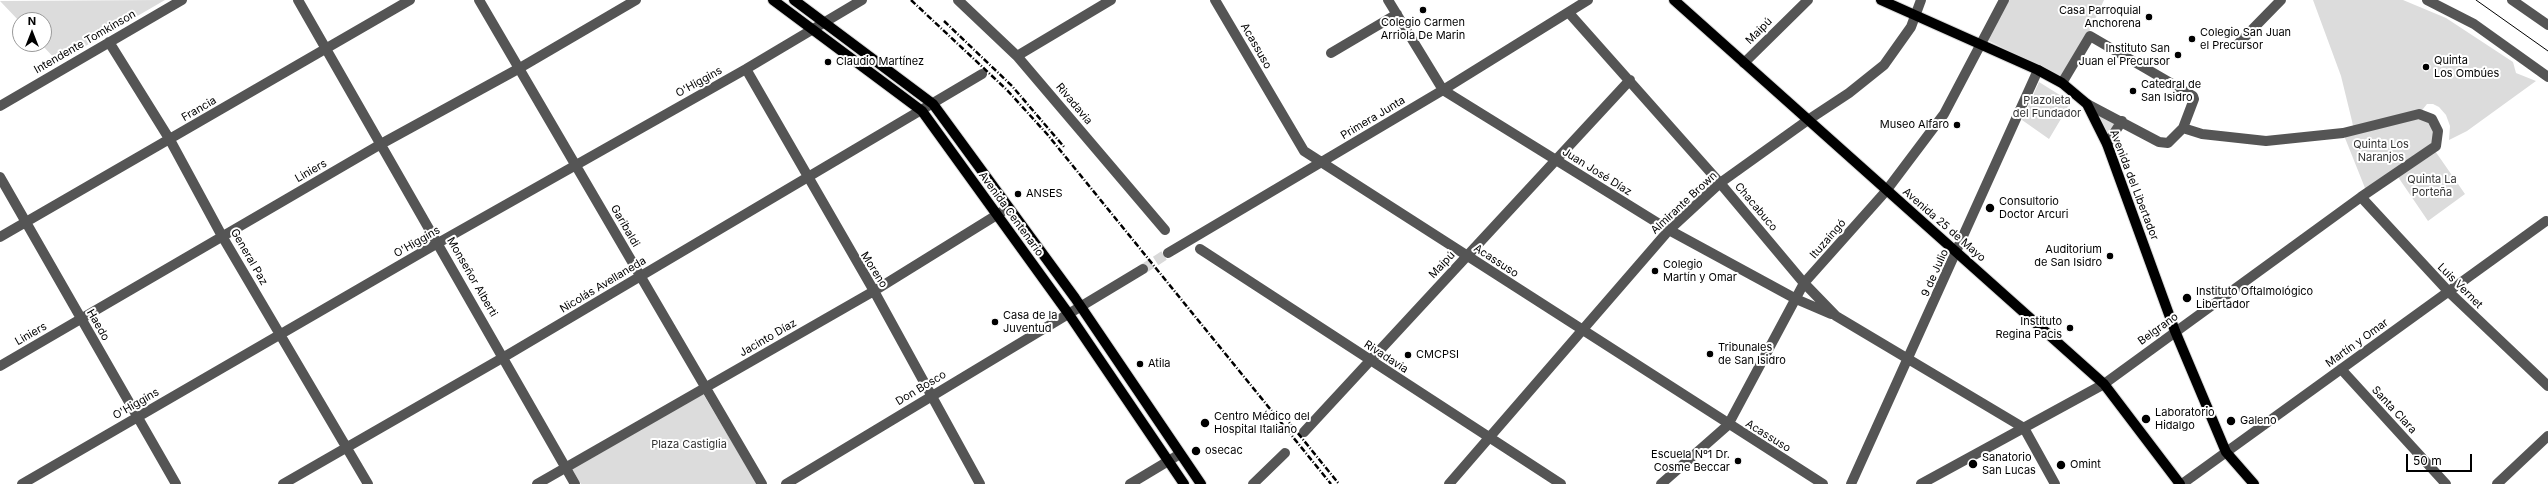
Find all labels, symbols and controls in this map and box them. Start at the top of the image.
place label: Casa Parroquial Anchorena [2059,4,2141,30]
marker: Colegio Carmen Arriola De Marin [1418,5,1428,15]
street label: Intendente Tomkinson [32,8,138,76]
north arrow [12,12,52,52]
marker: Casa Parroquial Anchorena [2144,12,2154,22]
text: N [28,14,36,28]
street label: Maipú [1743,15,1775,47]
place label: Colegio Carmen Arriola De Marin [1381,16,1465,42]
street label: Acassuso [1238,21,1274,71]
place label: Colegio San Juan el Precursor [2200,26,2291,52]
marker: Colegio San Juan el Precursor [2187,34,2197,44]
place label: Instituto San Juan el Precursor [2078,42,2170,68]
marker: Instituto San Juan el Precursor [2173,50,2183,60]
place label: Quinta Los Ombúes [2434,54,2499,80]
place label: Claudio Martínez [836,55,924,69]
marker: Claudio Martínez [823,57,833,67]
marker: Quinta Los Ombúes [2421,62,2431,72]
street label: O'Higgins [673,64,725,100]
place label: Catedral de San Isidro [2141,78,2201,104]
street label: Rivadavia [1053,81,1095,127]
marker: Catedral de San Isidro [2128,86,2138,96]
street label: Francia [179,94,219,124]
street label: Primera Junta [1338,94,1408,142]
park label: Plazoleta del Fundador [2013,94,2081,120]
place label: Museo Alfaro [1880,118,1949,132]
marker: Museo Alfaro [1952,120,1962,130]
street label: Avenida del Libertador [2107,128,2161,242]
park label: Quinta Los Naranjos [2353,138,2409,164]
street label: Juan José Díaz [1560,145,1634,199]
street label: Liniers [293,157,329,185]
street label: Avenida Centenario [976,169,1046,259]
street label: Almirante Brown [1648,169,1720,237]
park label: Quinta La Porteña [2407,173,2457,199]
street label: Chacabuco [1732,180,1780,234]
street label: Avenida 25 de Mayo [1900,185,1988,265]
place label: ANSES [1026,187,1063,201]
marker: ANSES [1013,189,1023,199]
place label: Consultorio Doctor Arcuri [1999,195,2068,221]
marker: Consultorio Doctor Arcuri [1984,202,1996,214]
street label: Garibaldi [608,203,642,249]
street label: Ituzaingó [1807,217,1849,261]
street label: O'Higgins [392,224,442,260]
street label: General Paz [228,226,270,288]
street label: Monseñor Alberti [444,235,500,319]
street label: Acassuso [1471,242,1521,280]
place label: Auditorium de San Isidro [2034,243,2102,269]
street label: 9 de Julio [1919,247,1951,299]
street label: Maipú [1426,249,1458,281]
street label: Moreno [858,250,890,290]
marker: Auditorium de San Isidro [2105,251,2115,261]
street label: Nicolás Avellaneda [558,254,648,316]
place label: Colegio Martín y Omar [1663,258,1737,284]
street label: Luis Vernet [2435,261,2485,311]
marker: Colegio Martín y Omar [1650,266,1660,276]
place label: Instituto Oftalmológico Libertador [2196,285,2313,311]
marker: Instituto Oftalmológico Libertador [2181,292,2193,304]
street label: Haedo [84,307,112,343]
place label: Casa de la Juventud [1003,309,1057,335]
street label: Belgrano [2135,310,2181,348]
place label: Instituto Regina Pacis [1996,315,2062,341]
street label: Jacinto Díaz [737,316,799,360]
street label: Martín y Omar [2323,316,2391,370]
marker: Casa de la Juventud [990,317,1000,327]
street label: Liniers [13,320,49,348]
marker: Instituto Regina Pacis [2065,323,2075,333]
street label: Rivadavia [1362,338,1410,376]
place label: Tribunales de San Isidro [1718,341,1786,367]
place label: CMCPSI [1416,348,1459,362]
marker: Tribunales de San Isidro [1705,349,1715,359]
marker: CMCPSI [1403,350,1413,360]
place label: Atila [1148,357,1170,371]
marker: Atila [1135,359,1145,369]
street label: Don Bosco [893,368,949,408]
street label: Santa Clara [2369,384,2419,436]
street label: O'Higgins [111,386,161,422]
place label: Laboratorio Hidalgo [2155,406,2215,432]
place label: Centro Médico del Hospital Italiano [1214,410,1310,436]
marker: Laboratorio Hidalgo [2140,413,2152,425]
place label: Galeno [2240,414,2277,428]
marker: Galeno [2225,415,2237,427]
marker: Centro Médico del Hospital Italiano [1199,417,1211,429]
street label: Acassuso [1743,417,1793,455]
park label: Plaza Castiglia [651,438,727,452]
place label: osecac [1205,444,1243,458]
marker: osecac [1190,445,1202,457]
scale bar [2408,446,2474,472]
place label: Escuela Nº1 Dr. Cosme Beccar [1651,448,1730,474]
place label: Sanatorio San Lucas [1982,451,2036,477]
text: 50 m [2413,453,2442,468]
marker: Escuela Nº1 Dr. Cosme Beccar [1733,456,1743,466]
marker: Sanatorio San Lucas [1967,458,1979,470]
place label: Omint [2070,458,2101,472]
marker: Omint [2055,459,2067,471]

